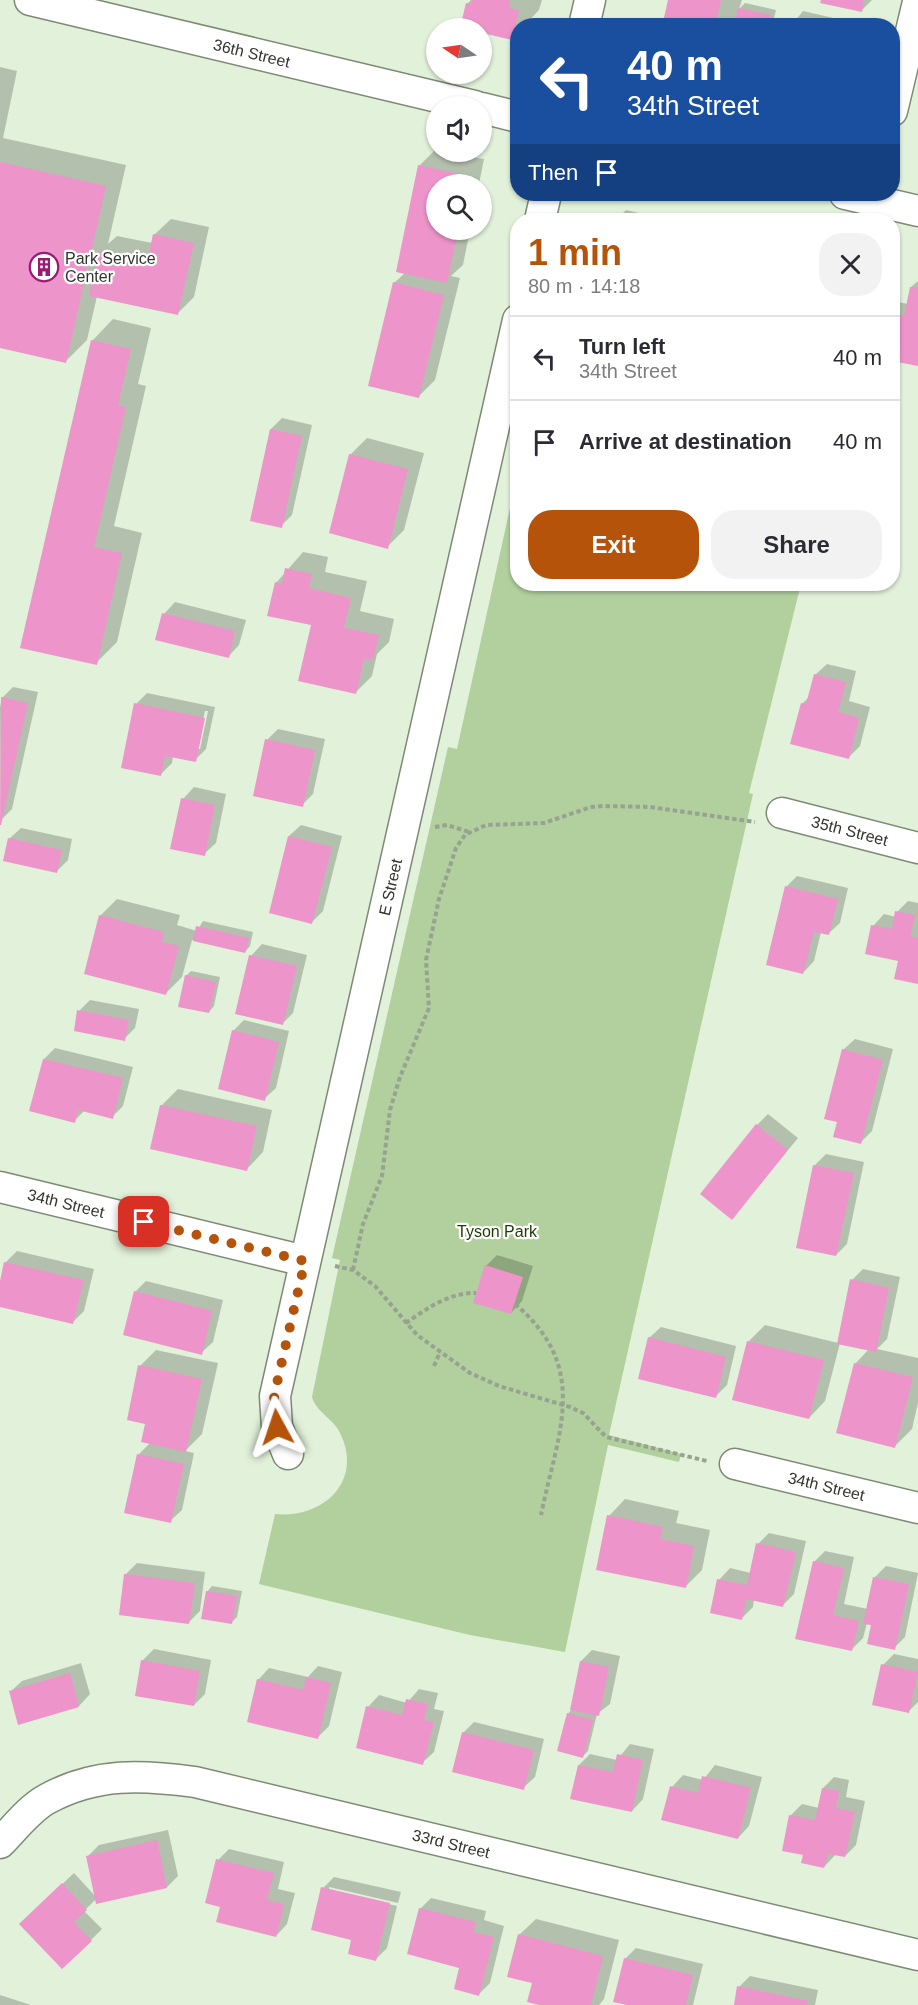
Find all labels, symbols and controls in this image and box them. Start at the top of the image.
north arrow [426,18,492,84]
map controls [426,18,492,240]
street label: 36th Street [212,35,292,70]
icon: left [528,42,606,120]
text: 40 m [627,42,723,89]
text: 34th Street [627,91,759,121]
button: sound [426,96,492,162]
icon: arrive [590,156,623,189]
text: Then [528,160,578,185]
button: search [426,174,492,240]
text: 1 min [528,232,622,273]
button: close [819,233,882,296]
place label: Park Service Center [65,250,156,285]
building icon: Park Service Center [28,251,60,283]
text: 80 m · 14:18 [528,275,640,297]
text: Turn left [579,334,665,359]
icon: left [528,342,561,375]
text: 40 m [833,345,882,370]
text: 34th Street [579,360,677,382]
icon: arrive [528,426,561,459]
text: Arrive at destination [579,429,792,454]
text: 40 m [833,429,882,454]
button: Exit [528,510,699,579]
button: Share [711,510,882,579]
street label: 35th Street [810,812,890,849]
street label: E Street [375,856,405,917]
street label: 34th Street [26,1186,107,1221]
pin [118,1196,169,1247]
icon: arrive [127,1205,160,1238]
park label: Tyson Park [457,1223,538,1240]
position arrow [245,1395,309,1459]
street label: 34th Street [786,1469,867,1504]
street label: 33rd Street [411,1826,492,1861]

